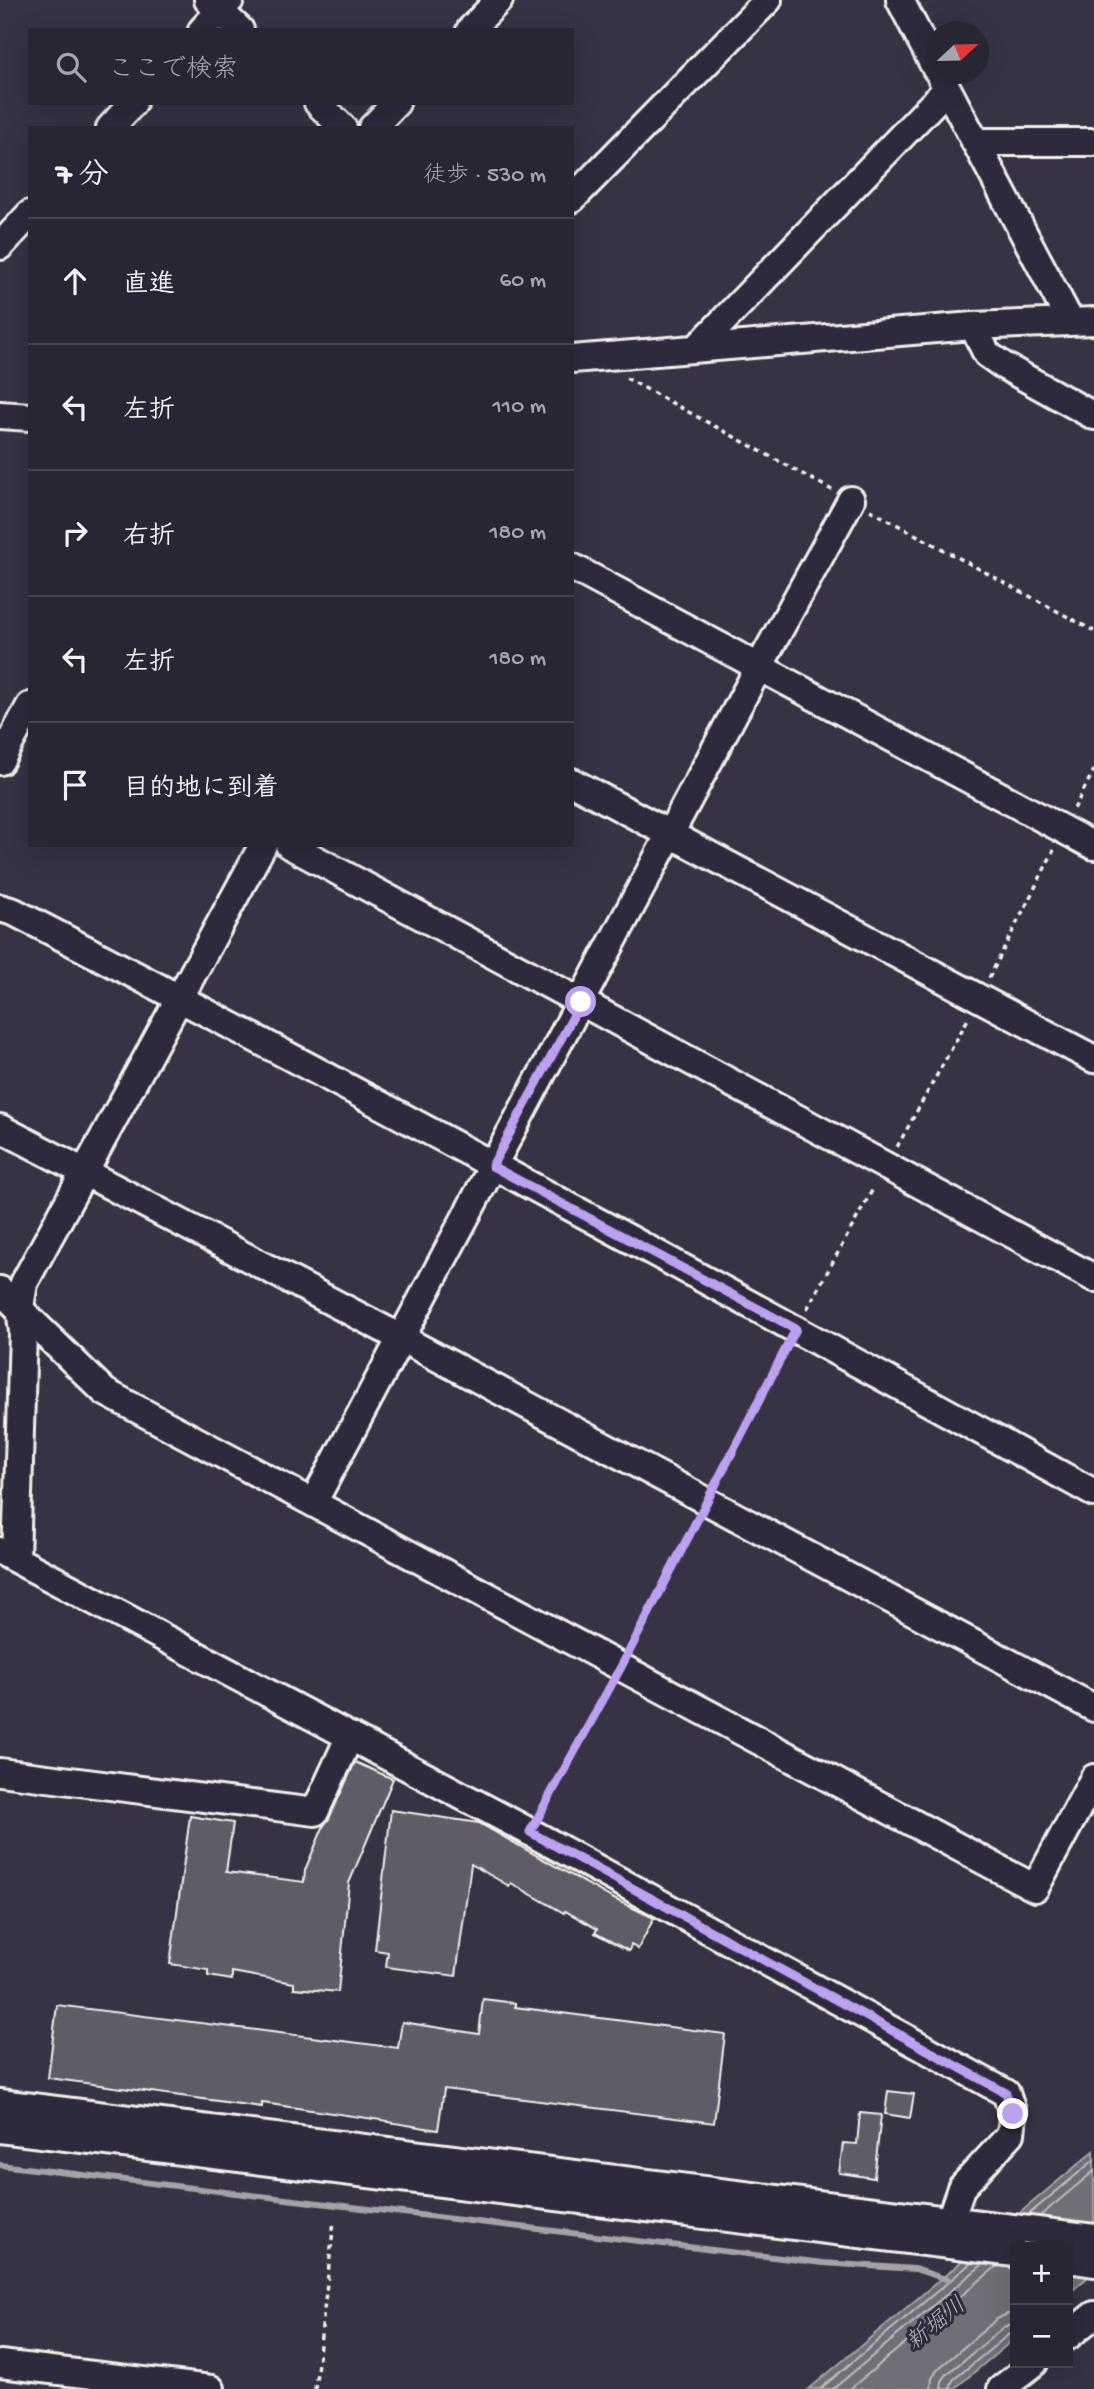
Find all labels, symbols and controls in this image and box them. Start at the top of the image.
north arrow [926,21,989,84]
search box [28,28,574,105]
icon: search [52,48,90,86]
text: ここで検索 [108,56,238,87]
text: 7 分 [56,160,109,195]
text: 徒歩 · 530 m [423,163,546,190]
icon: ahead [56,262,94,300]
text: 60 m [500,268,546,295]
text: 直進 [123,271,175,302]
icon: left [56,388,94,426]
text: 110 m [493,394,546,421]
text: 左折 [123,397,175,428]
icon: right [56,514,94,552]
text: 180 m [489,520,546,547]
text: 右折 [123,523,175,554]
icon: left [56,640,94,678]
text: 180 m [489,646,546,673]
text: 左折 [123,649,175,680]
icon: arrive [56,766,94,804]
text: 目的地に到着 [123,775,279,806]
route start [565,986,596,1017]
route end [997,2098,1028,2129]
map controls [1010,2242,1073,2368]
button: + [1010,2242,1073,2305]
water label: 新堀川 [901,2292,972,2357]
button: − [1010,2305,1073,2368]

